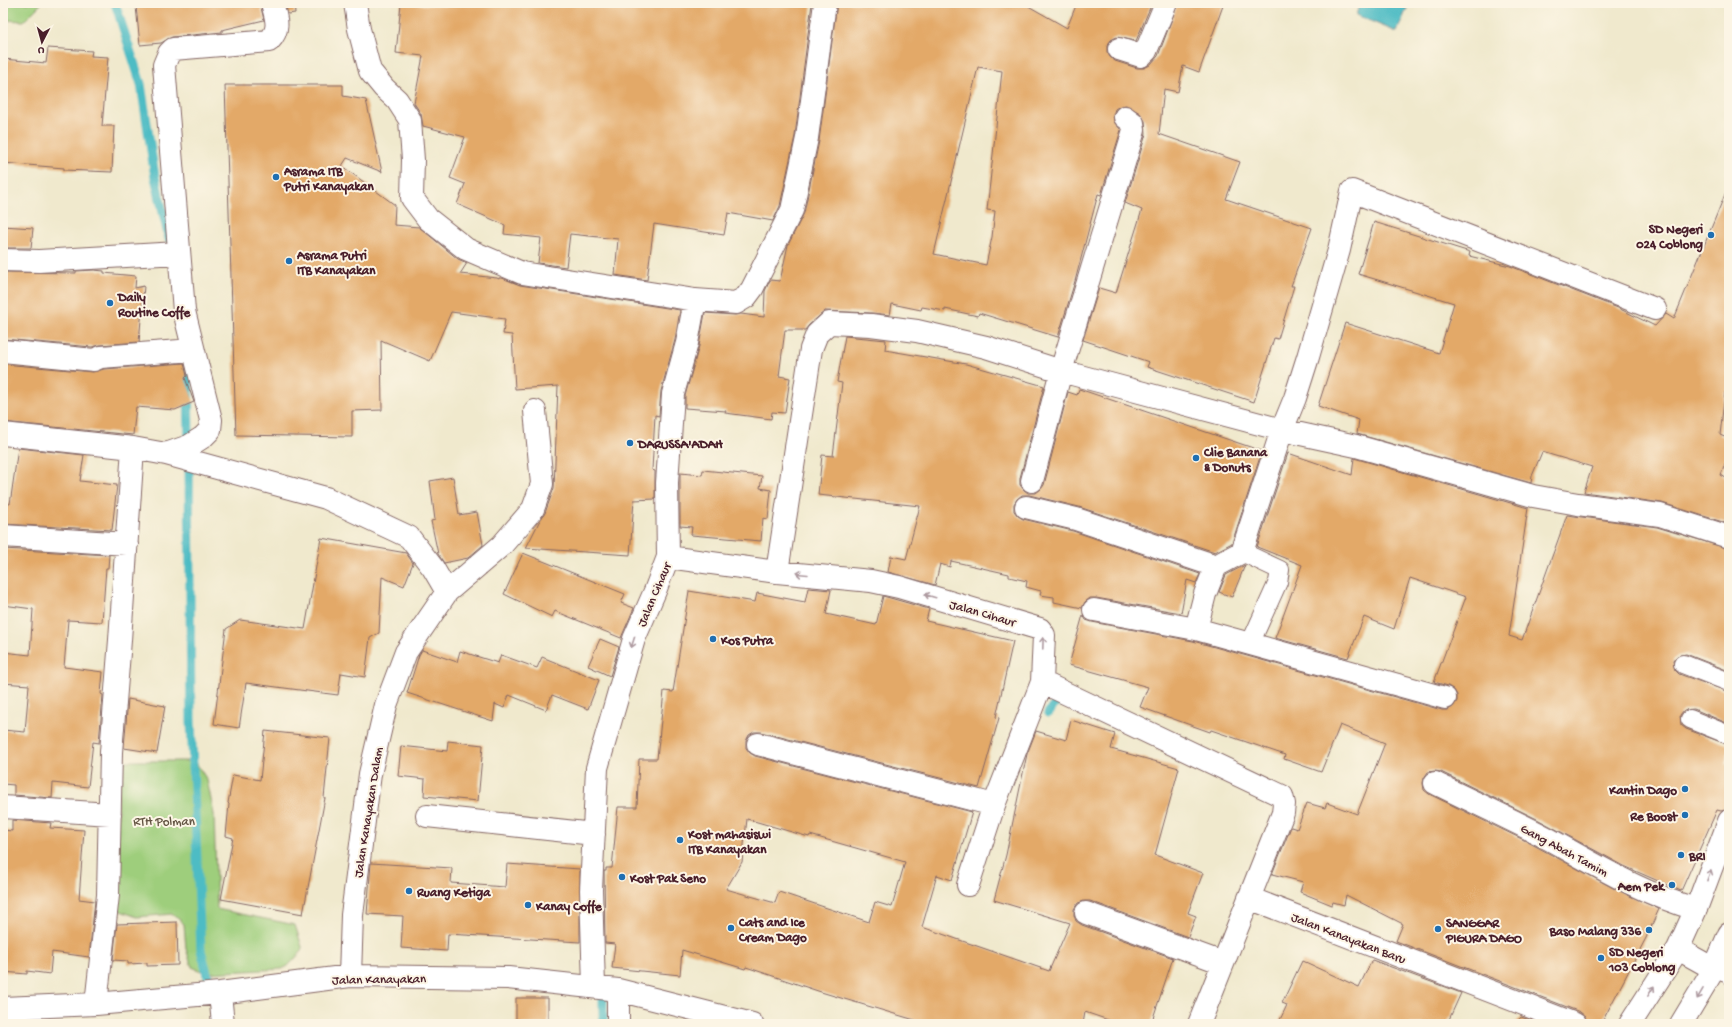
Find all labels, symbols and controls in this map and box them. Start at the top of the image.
north arrow [22,22,62,62]
text: U [37,44,45,56]
place label: Asrama ITB Putri Kanayakan [283,165,374,195]
marker: Asrama ITB Putri Kanayakan [271,172,281,182]
place label: SD Negeri 024 Coblong [1636,223,1704,253]
marker: SD Negeri 024 Coblong [1706,230,1716,240]
place label: Asrama Putri ITB Kanayakan [296,249,376,279]
marker: Asrama Putri ITB Kanayakan [284,256,294,266]
place label: Daily Routine Coffe [117,291,192,321]
marker: Daily Routine Coffe [105,298,115,308]
marker: DARUSSA'ADAH [625,438,635,448]
place label: DARUSSA'ADAH [637,438,723,453]
place label: Clie Banana & Donuts [1203,446,1268,476]
marker: Clie Banana & Donuts [1191,453,1201,463]
street label: Jalan Cihaur [635,559,676,629]
one-way arrow [796,571,809,578]
one-way arrow [924,592,937,599]
street label: Jalan Cihaur [947,598,1018,631]
marker: Kos Putra [708,634,718,644]
place label: Kos Putra [720,634,774,649]
one-way arrow [629,636,637,648]
one-way arrow [1040,637,1047,650]
street label: Jalan Kanayakan Dalam [352,746,387,879]
place label: Kantin Dago [1608,784,1677,799]
marker: Kantin Dago [1680,784,1690,794]
place label: Re Boost [1629,810,1679,825]
marker: Re Boost [1680,810,1690,820]
park label: RTH Polman [133,815,196,830]
street label: Gang Abah Tamim [1517,822,1610,881]
place label: Kost mahasiswi ITB Kanayakan [687,828,771,858]
marker: Kost mahasiswi ITB Kanayakan [675,835,685,845]
marker: BRI [1676,850,1686,860]
place label: BRI [1688,850,1706,865]
one-way arrow [1705,870,1713,882]
marker: Kost Pak Seno [617,872,627,882]
place label: Kost Pak Seno [629,872,706,887]
place label: Aem Pek [1617,880,1666,895]
marker: Aem Pek [1667,880,1677,890]
marker: Ruang Ketiga [404,886,414,896]
place label: Ruang Ketiga [416,886,491,901]
place label: Kanay Coffe [535,899,603,915]
marker: Kanay Coffe [523,900,533,910]
street label: Jalan Kanayakan Baru [1289,911,1408,968]
place label: Cats and Ice Cream Dago [738,916,807,946]
place label: SANGGAR PIGURA DAGO [1445,917,1522,947]
marker: Cats and Ice Cream Dago [726,923,736,933]
marker: SANGGAR PIGURA DAGO [1433,924,1443,934]
place label: Baso Malang 336 [1548,925,1641,940]
marker: Baso Malang 336 [1644,925,1654,935]
place label: SD Negeri 103 Coblong [1608,946,1676,976]
marker: SD Negeri 103 Coblong [1596,953,1606,963]
street label: Jalan Kanayakan [332,972,427,989]
one-way arrow [1647,986,1655,997]
one-way arrow [1695,988,1703,1000]

